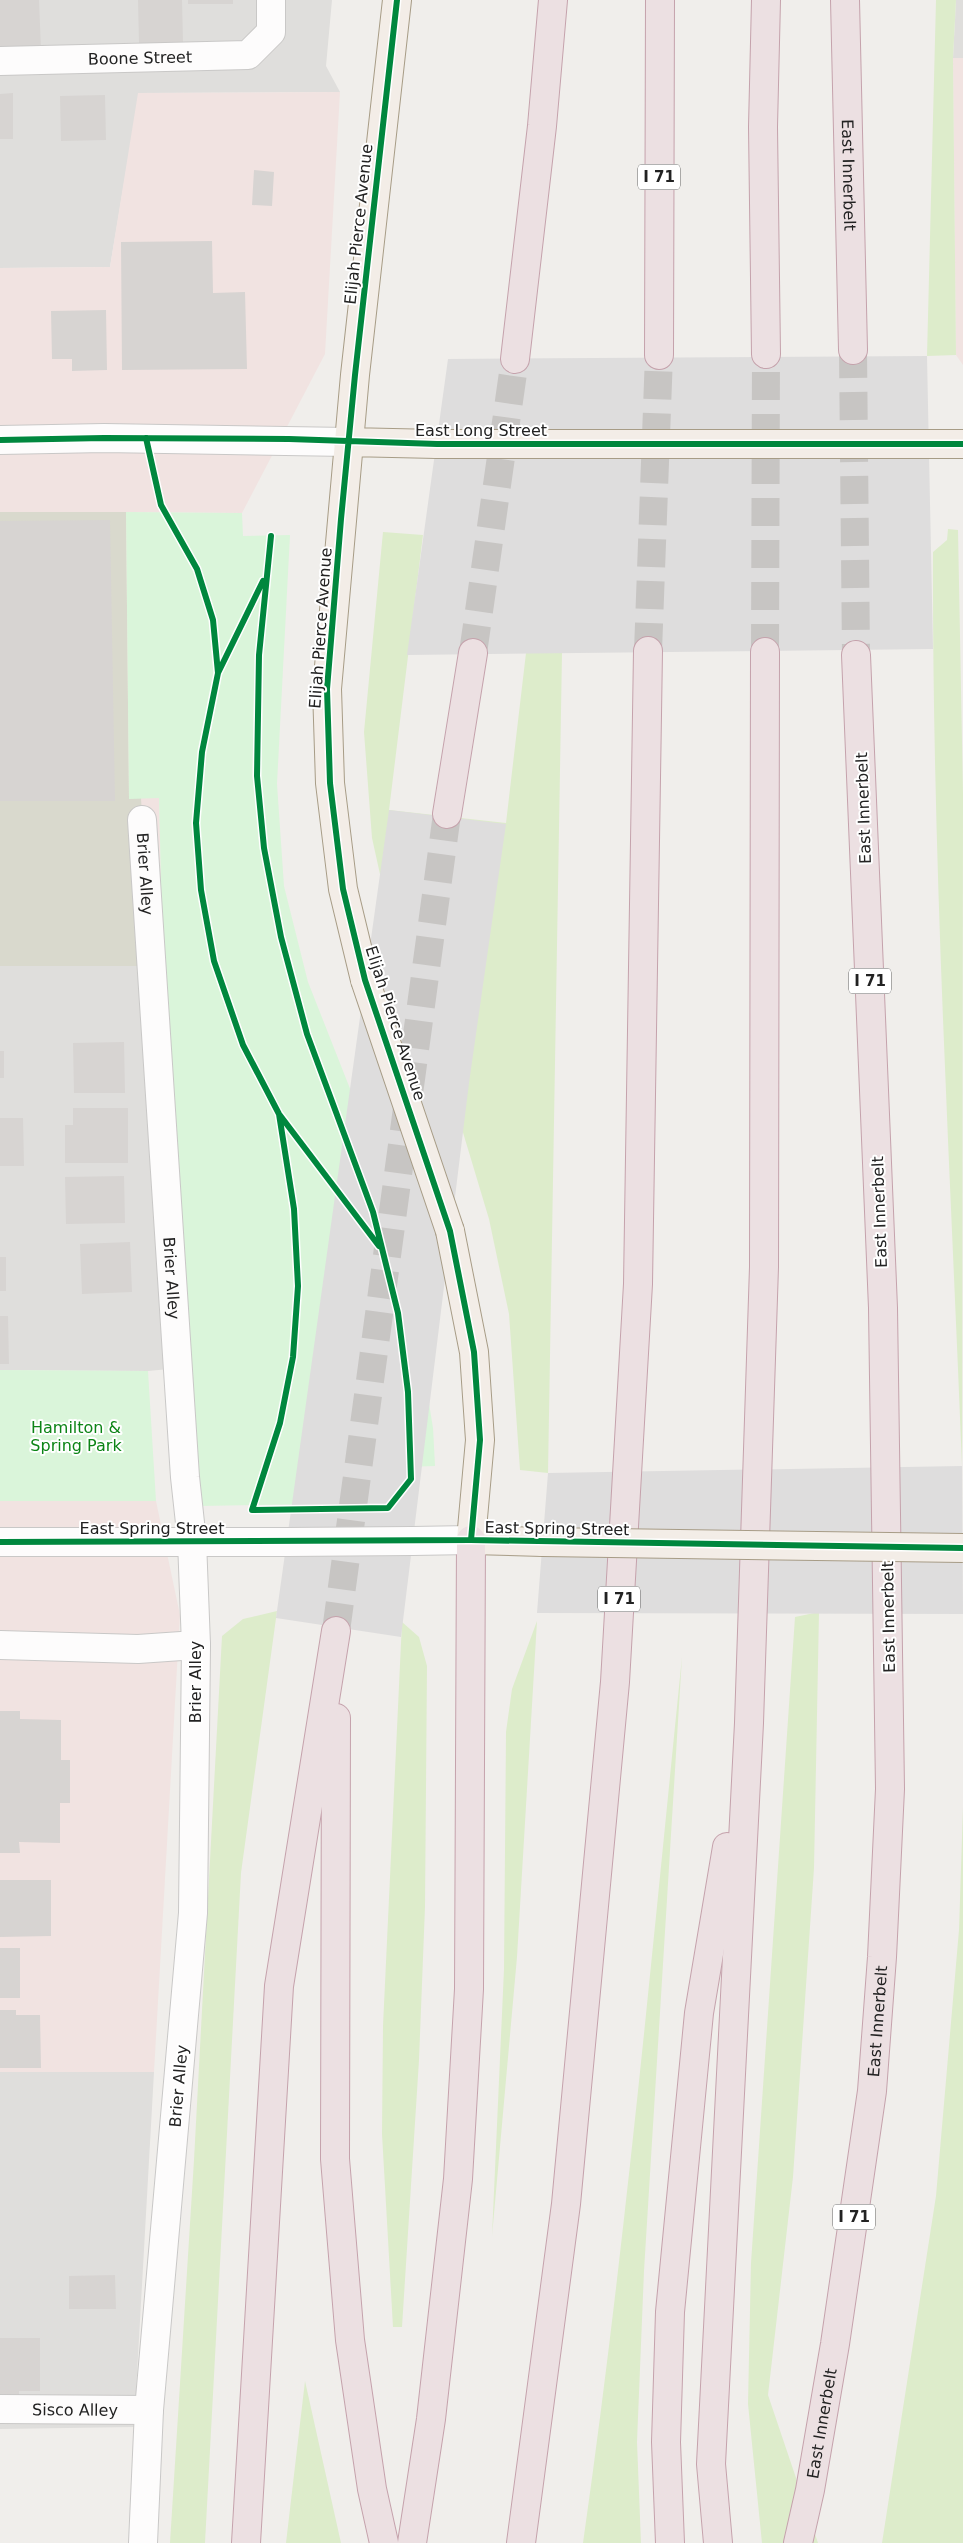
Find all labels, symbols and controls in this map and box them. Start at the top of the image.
street label: Boone Street [88,47,192,69]
street label: East Innerbelt [838,119,859,231]
street label: Elijah Pierce Avenue [341,143,376,305]
road number: I 71 [638,164,680,190]
street label: East Long Street [415,421,547,440]
street label: Elijah Pierce Avenue [305,547,336,709]
street label: East Innerbelt [852,752,875,864]
street label: Brier Alley [133,832,157,916]
street label: Elijah Pierce Avenue [362,943,430,1103]
road number: I 71 [849,968,891,994]
street label: East Innerbelt [868,1156,891,1268]
street label: Brier Alley [159,1236,184,1320]
park label: Hamilton & Spring Park [30,1418,122,1455]
street label: East Spring Street [484,1518,630,1539]
street label: East Spring Street [80,1519,224,1538]
street label: East Innerbelt [878,1561,899,1673]
road number: I 71 [598,1586,640,1612]
street label: Brier Alley [186,1641,205,1723]
street label: East Innerbelt [864,1965,891,2078]
street label: Brier Alley [165,2044,192,2128]
road number: I 71 [833,2204,875,2230]
street label: East Innerbelt [803,2367,841,2480]
street label: Sisco Alley [32,2400,118,2420]

